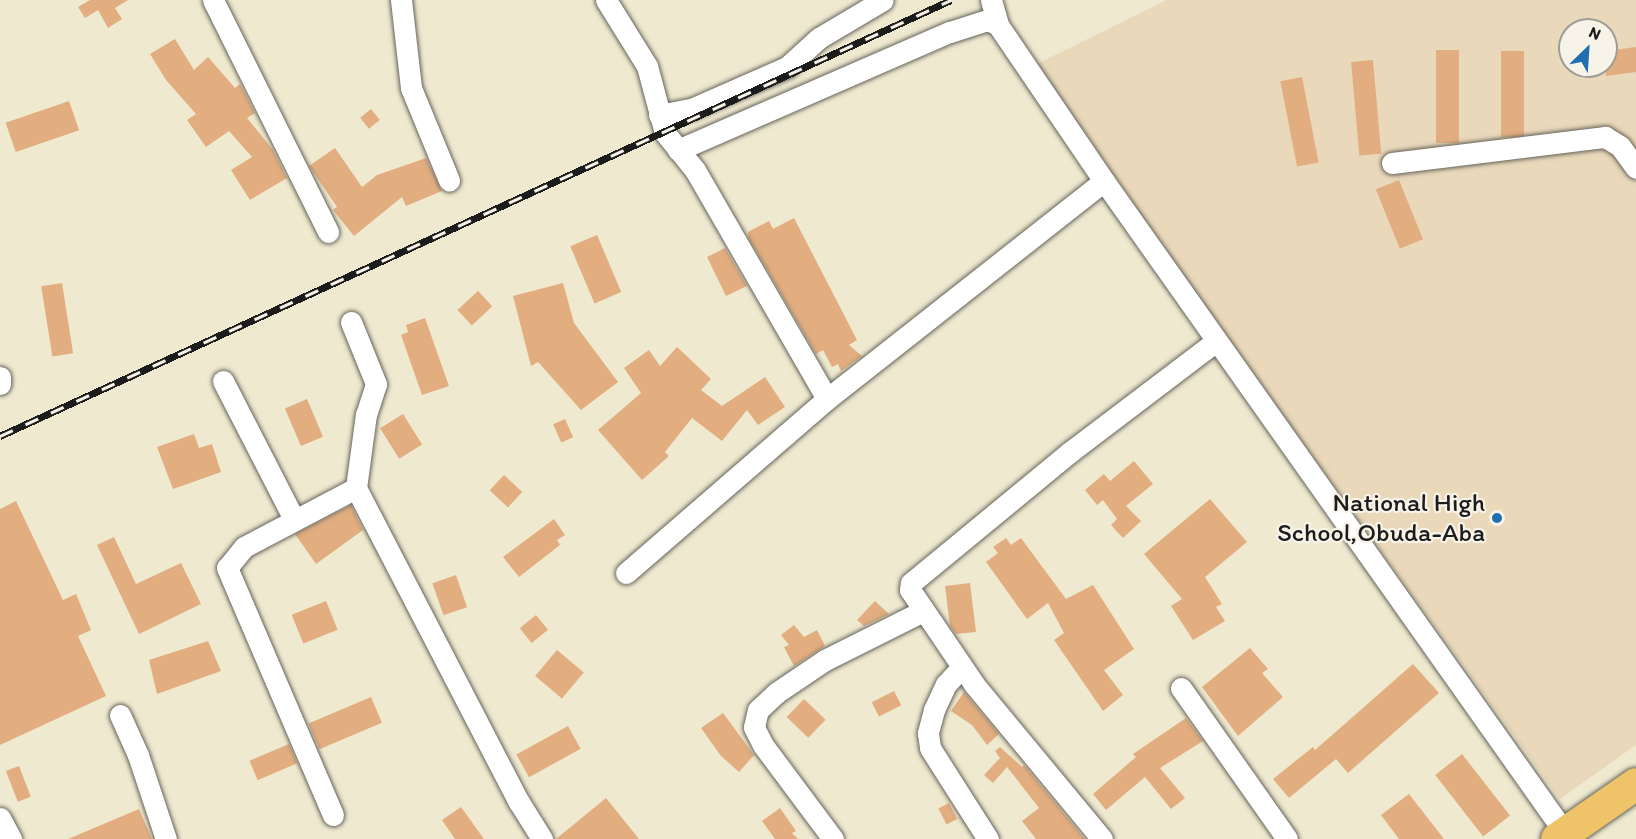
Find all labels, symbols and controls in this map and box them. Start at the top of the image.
north arrow [1558,18,1618,78]
text: N [1586,22,1604,44]
place label: National High School,Obuda-Aba [1277,487,1485,548]
marker: National High School,Obuda-Aba [1490,511,1504,525]

